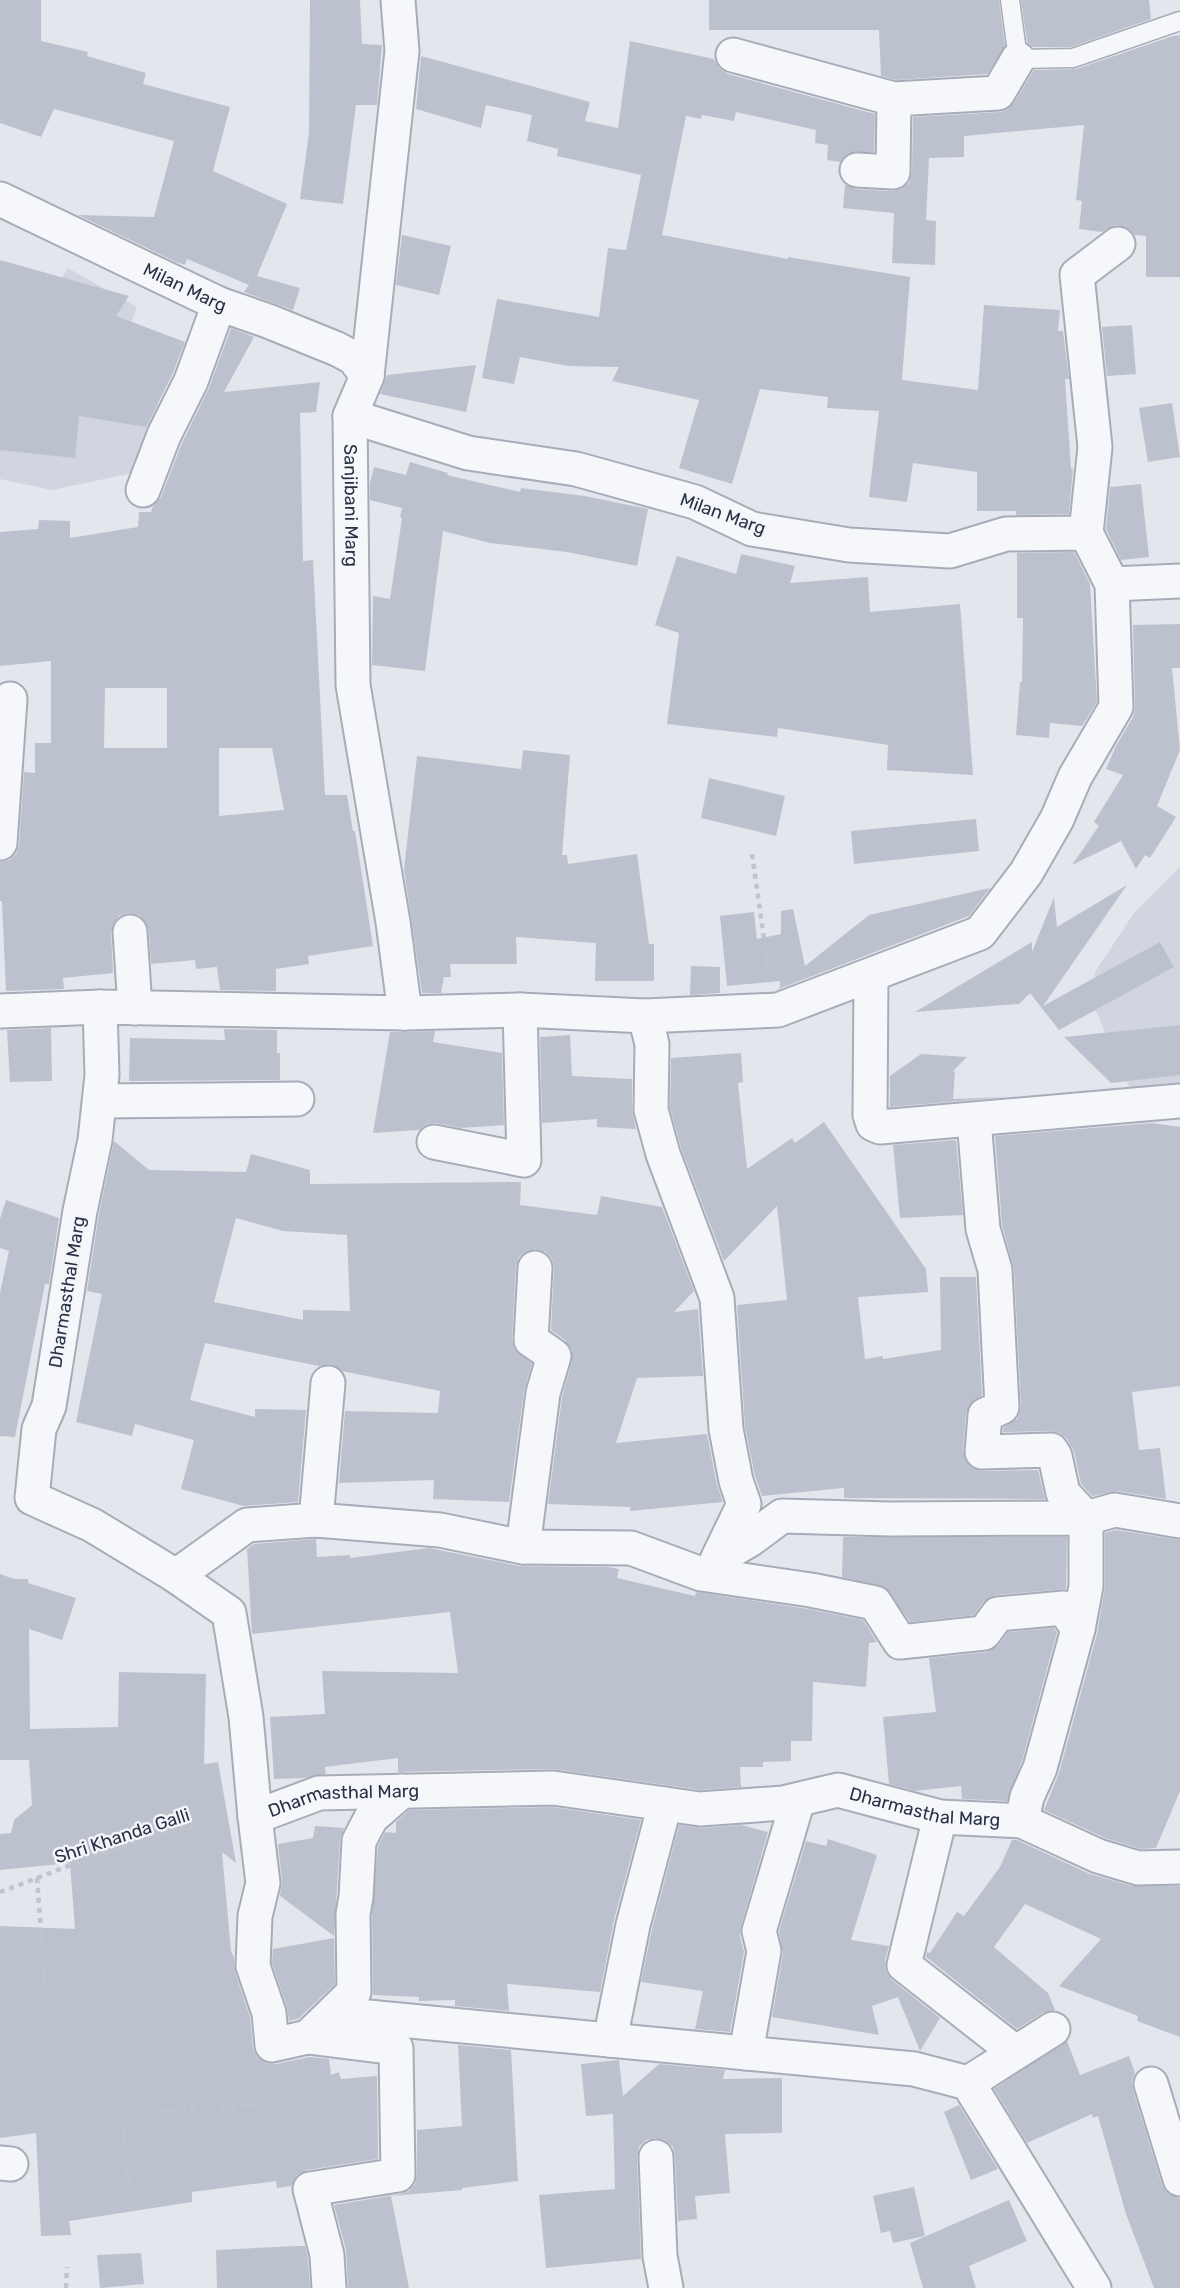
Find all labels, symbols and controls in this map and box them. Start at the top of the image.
street label: Milan Marg [140,258,229,317]
street label: Sanjibani Marg [339,444,363,567]
street label: Milan Marg [677,488,769,540]
street label: Dharmasthal Marg [44,1214,90,1370]
street label: Dharmasthal Marg [265,1780,419,1822]
street label: Dharmasthal Marg [847,1782,1001,1831]
street label: Shri Khanda Galli [52,1804,192,1868]

